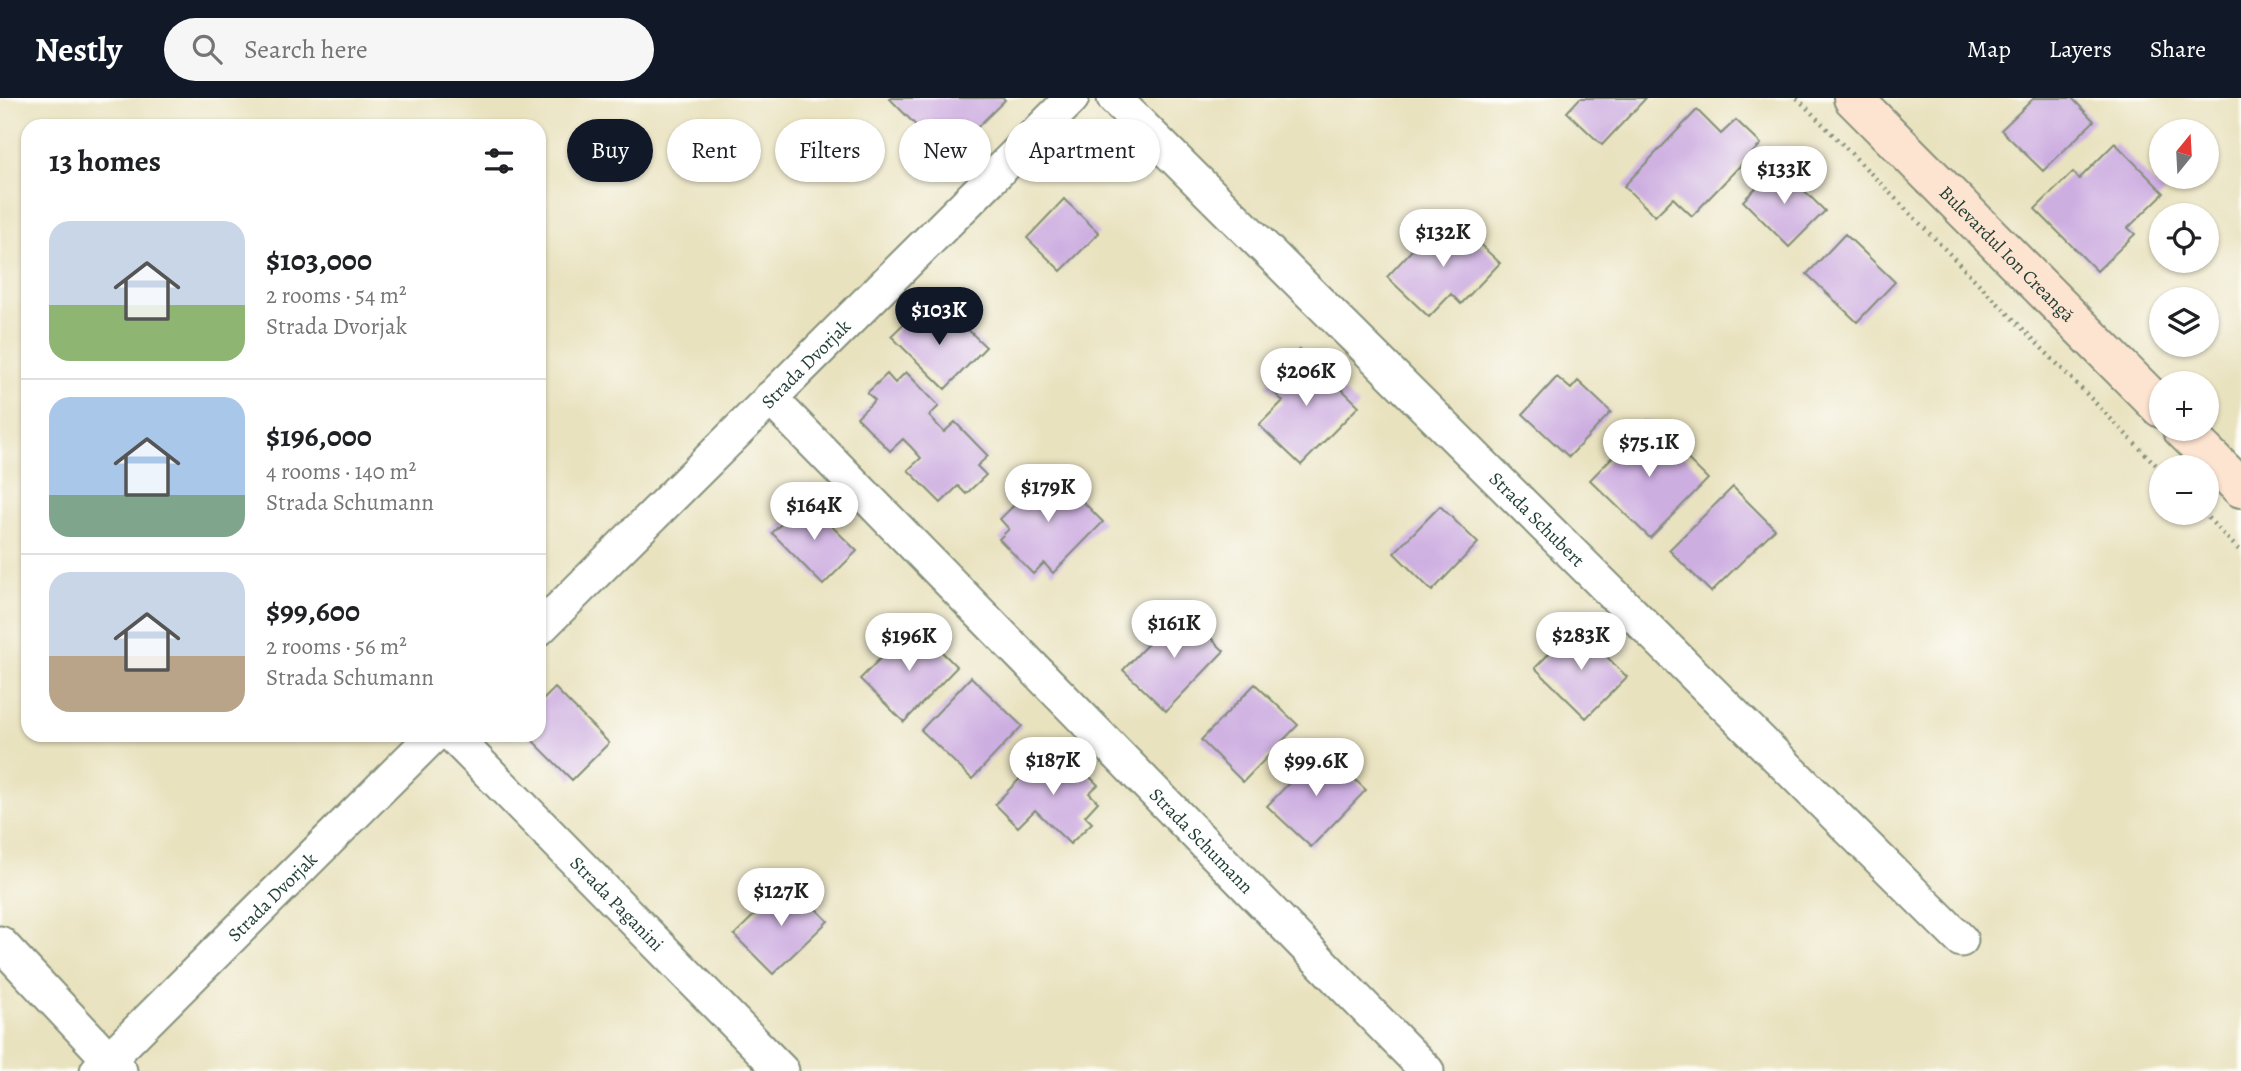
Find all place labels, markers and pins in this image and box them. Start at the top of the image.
pin: $133K [1735,146,1833,206]
pin: $132K [1394,209,1492,269]
pin: $103K [890,288,988,347]
pin: $206K [1257,348,1355,408]
pin: $75.1K [1592,420,1706,479]
pin: $179K [999,464,1097,524]
pin: $164K [765,482,863,542]
pin: $161K [1125,601,1223,660]
pin: $283K [1532,612,1630,672]
pin: $196K [860,614,958,673]
pin: $187K [1004,738,1102,797]
pin: $99.6K [1259,738,1373,798]
pin: $127K [732,868,830,928]

